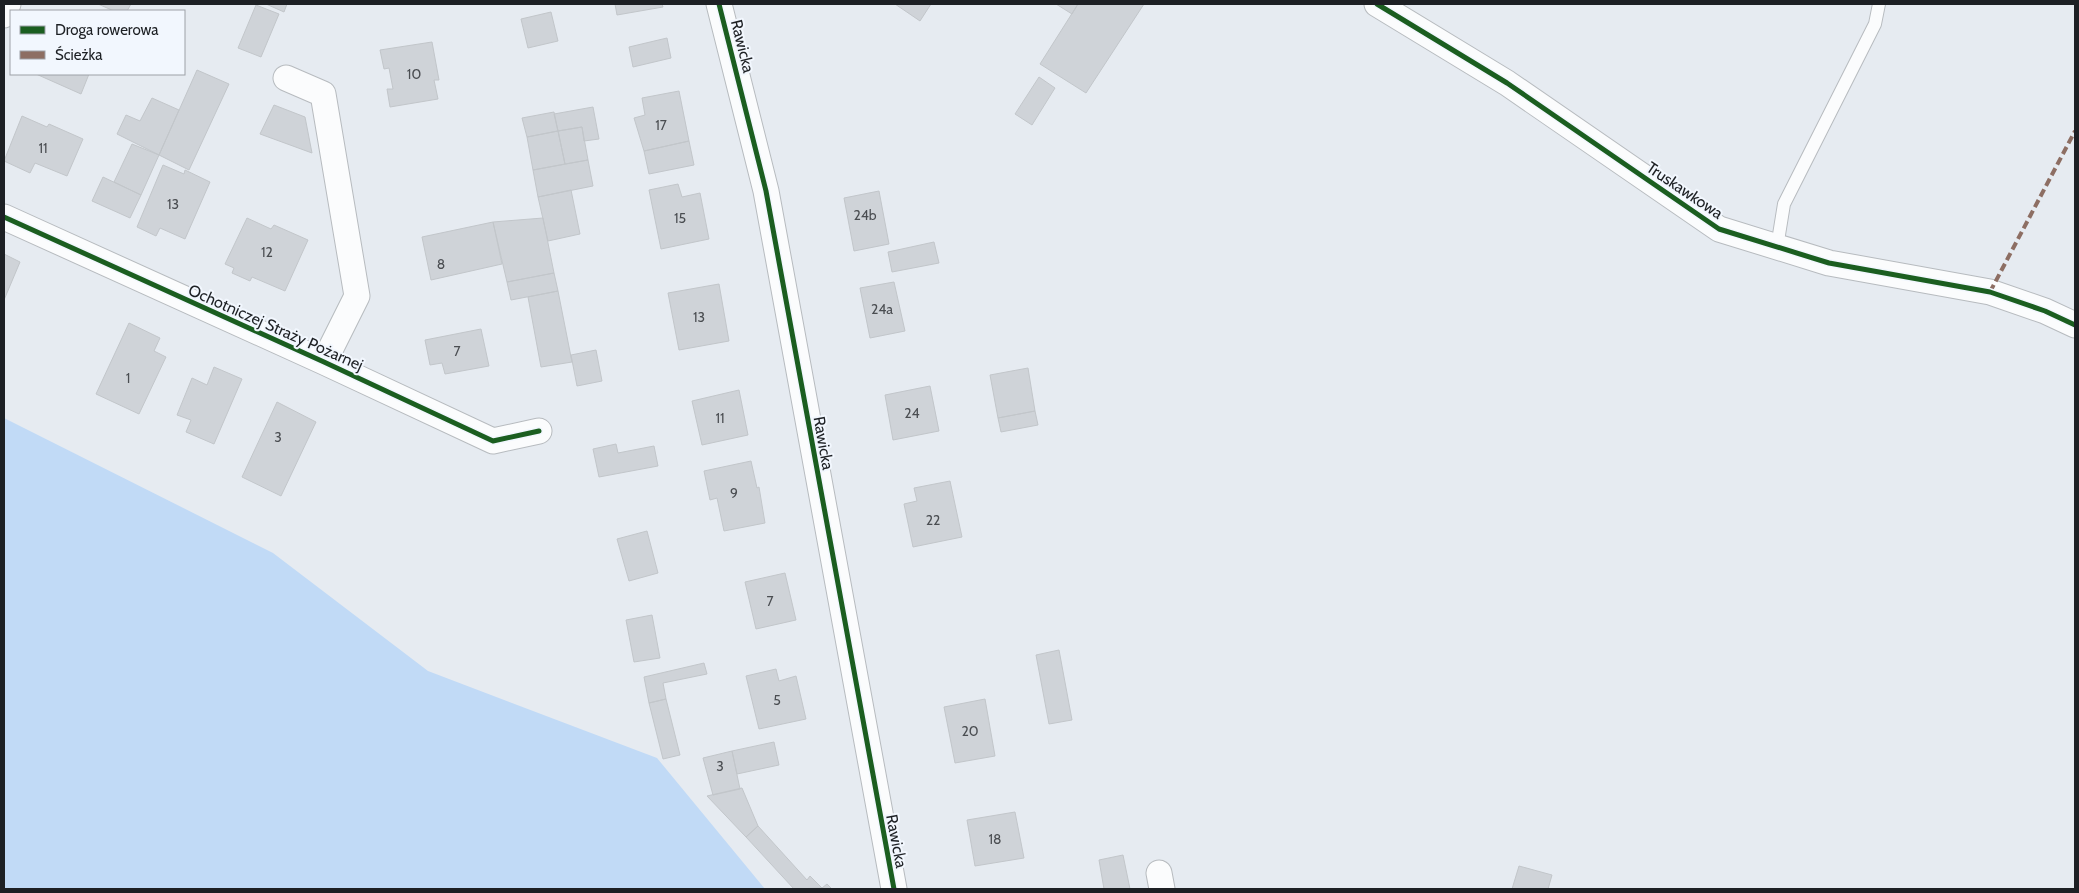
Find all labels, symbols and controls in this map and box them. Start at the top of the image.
legend [10,10,185,75]
street label: Rawicka [727,18,758,75]
text: Droga rowerowa [55,21,159,39]
text: Ścieżka [55,45,103,64]
house number: 10 [407,65,421,83]
house number: 17 [655,116,667,134]
house number: 11 [38,139,48,157]
street label: Truskawkowa [1643,158,1727,223]
house number: 13 [167,195,179,213]
house number: 24b [853,206,877,224]
house number: 15 [674,209,686,227]
house number: 12 [261,243,273,261]
house number: 8 [437,255,445,273]
street label: Ochotniczej Straży Pożarnej [185,280,366,375]
house number: 24a [871,300,893,318]
house number: 13 [693,308,705,326]
house number: 7 [453,342,461,360]
house number: 1 [126,369,130,387]
house number: 24 [904,404,920,422]
house number: 11 [715,409,725,427]
street label: Rawicka [809,415,838,472]
house number: 3 [274,428,282,446]
house number: 9 [730,484,738,502]
house number: 22 [926,511,940,529]
house number: 7 [766,592,774,610]
house number: 5 [773,691,781,709]
house number: 20 [961,722,979,740]
house number: 3 [716,757,724,775]
street label: Rawicka [882,813,911,870]
house number: 18 [988,830,1002,848]

